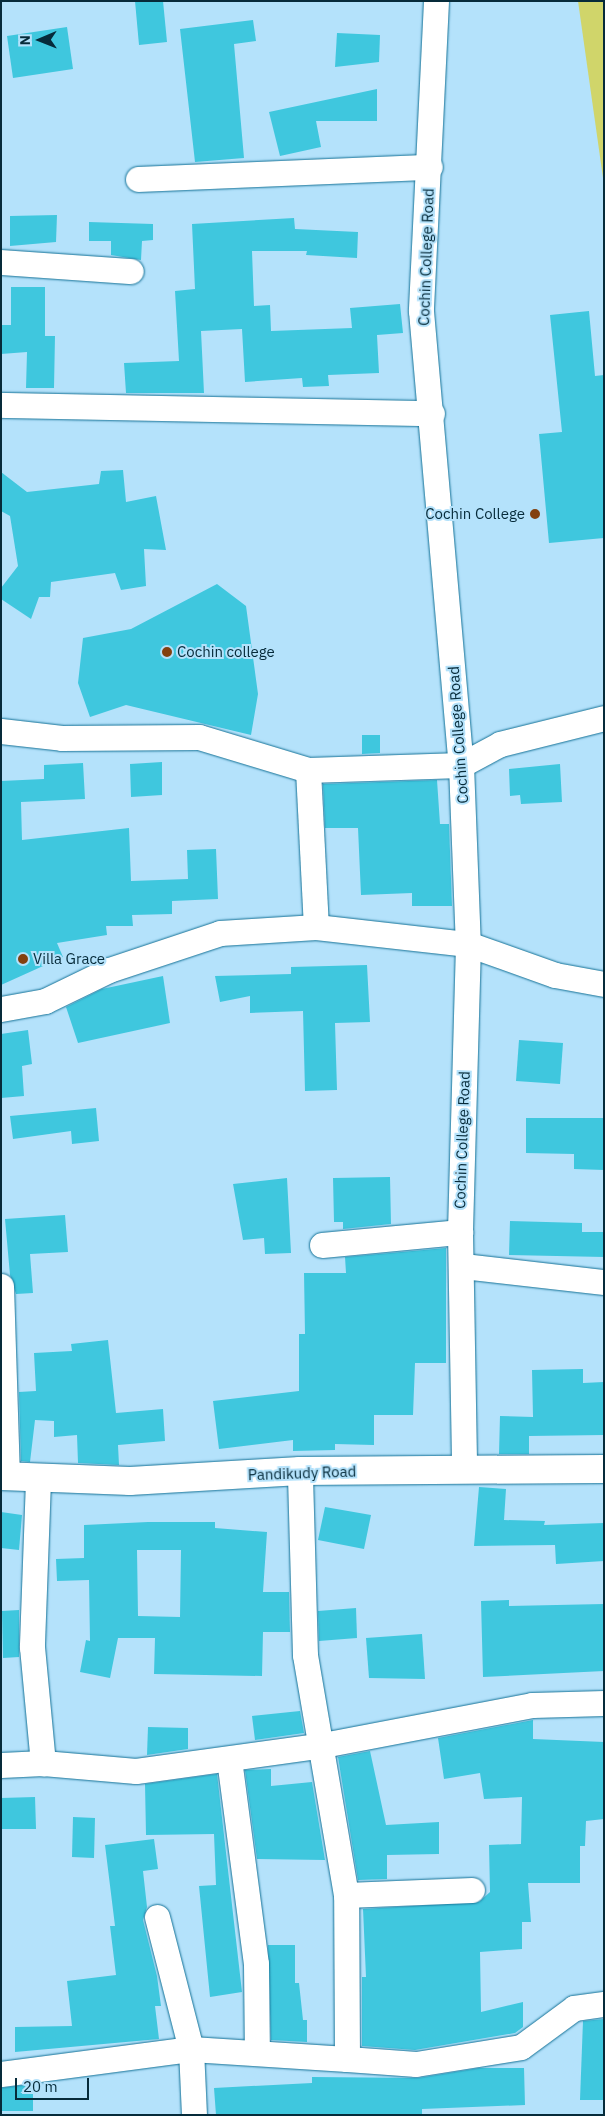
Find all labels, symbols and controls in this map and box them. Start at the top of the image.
north arrow [15,15,65,65]
text: N [16,35,34,45]
street label: Cochin College Road [415,188,437,326]
place label: Cochin College [425,505,525,523]
marker: Cochin College [529,508,541,520]
place label: Cochin college [177,643,275,661]
marker: Cochin college [161,646,173,658]
street label: Cochin College Road [444,666,472,804]
place label: Villa Grace [33,950,105,968]
marker: Villa Grace [17,953,29,965]
street label: Cochin College Road [451,1071,473,1209]
street label: Pandikudy Road [248,1462,356,1484]
scale bar [18,2068,91,2100]
text: 20 m [23,2077,58,2096]

